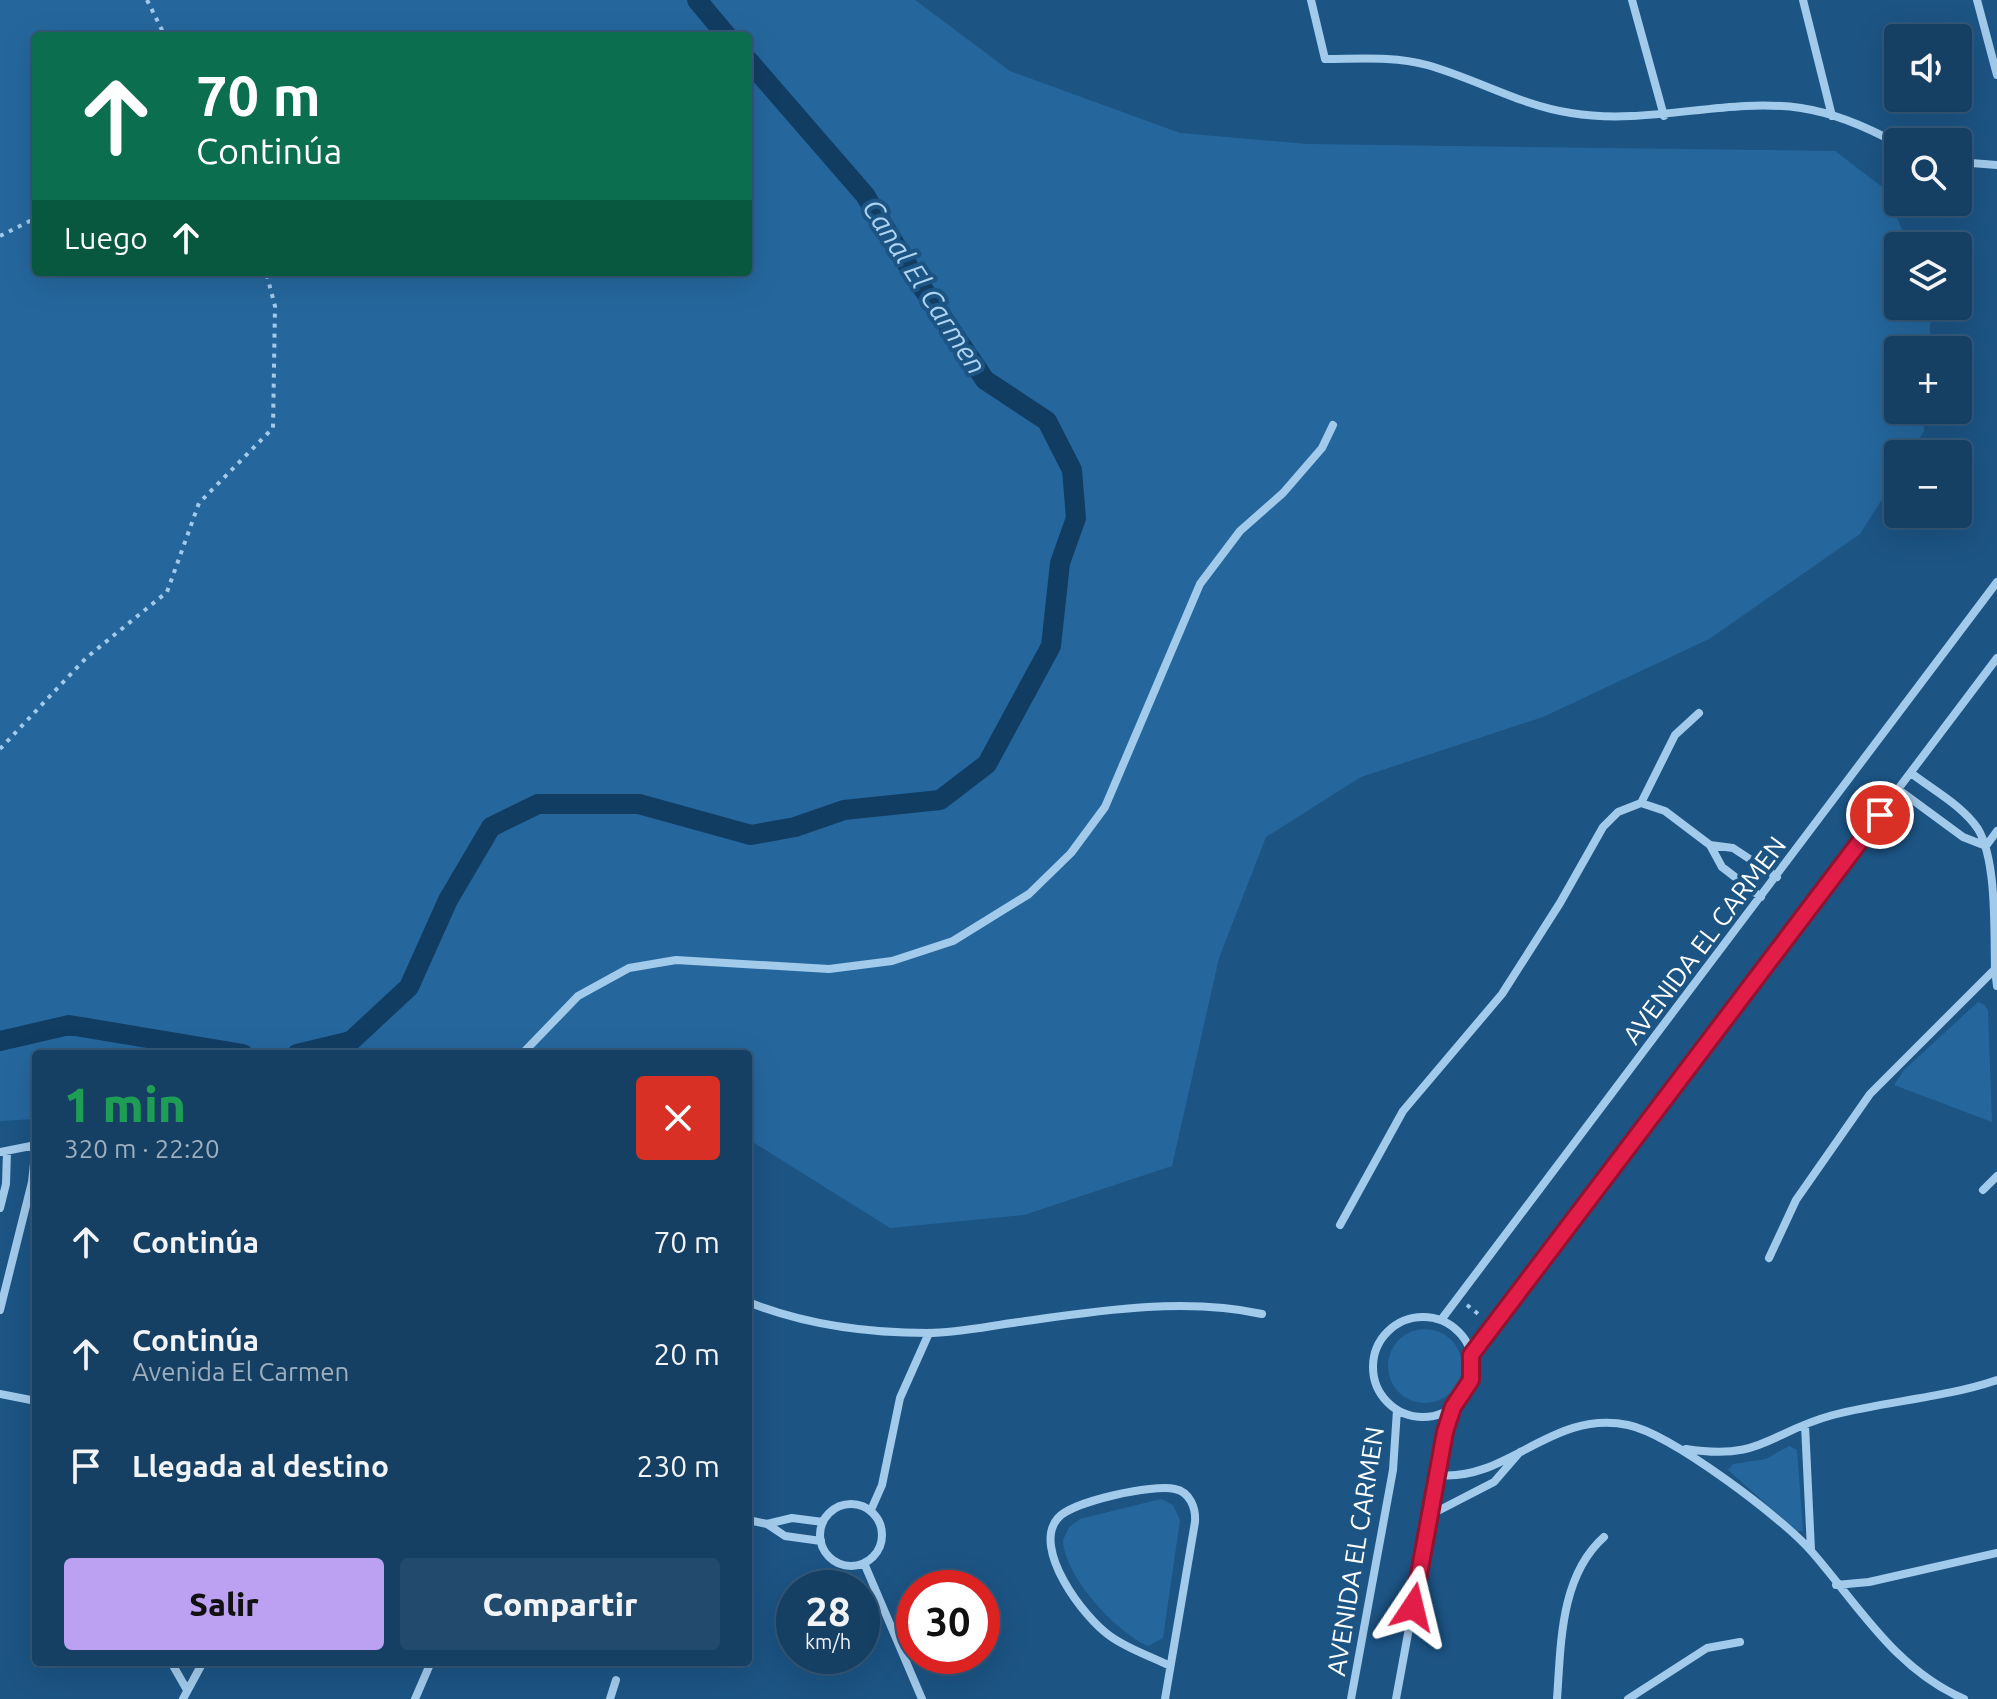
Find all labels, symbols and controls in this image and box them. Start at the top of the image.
map controls [1884,24,1972,528]
button: sound [1884,24,1972,112]
icon: ahead [64,64,168,168]
text: 70 m [196,64,321,127]
button: search [1884,128,1972,216]
text: Continúa [196,130,342,171]
water label: Canal El Carmen [857,193,993,379]
icon: ahead [164,216,208,260]
text: Luego [64,221,148,255]
button: layers [1884,232,1972,320]
button: + [1884,336,1972,424]
button: − [1884,440,1972,528]
pin [1846,781,1914,849]
icon: arrive [1858,793,1902,837]
street label: AVENIDA EL CARMEN [1617,831,1791,1049]
button: close [636,1076,720,1160]
text: 1 min [64,1077,186,1131]
text: 320 m · 22:20 [64,1134,220,1163]
icon: ahead [64,1220,108,1264]
text: Continúa [132,1225,259,1259]
text: 70 m [653,1225,720,1259]
text: Continúa [132,1323,259,1357]
icon: ahead [64,1332,108,1376]
text: 20 m [653,1337,720,1371]
text: Avenida El Carmen [132,1357,349,1386]
street label: AVENIDA EL CARMEN [1321,1424,1389,1678]
icon: arrive [64,1444,108,1488]
text: Llegada al destino [132,1449,389,1483]
text: 230 m [636,1449,720,1483]
button: Salir [64,1558,384,1650]
button: Compartir [400,1558,720,1650]
position arrow [1371,1565,1455,1649]
speed limit sign: 30 [896,1570,1000,1674]
text: 28 [805,1589,851,1634]
text: km/h [805,1630,851,1653]

